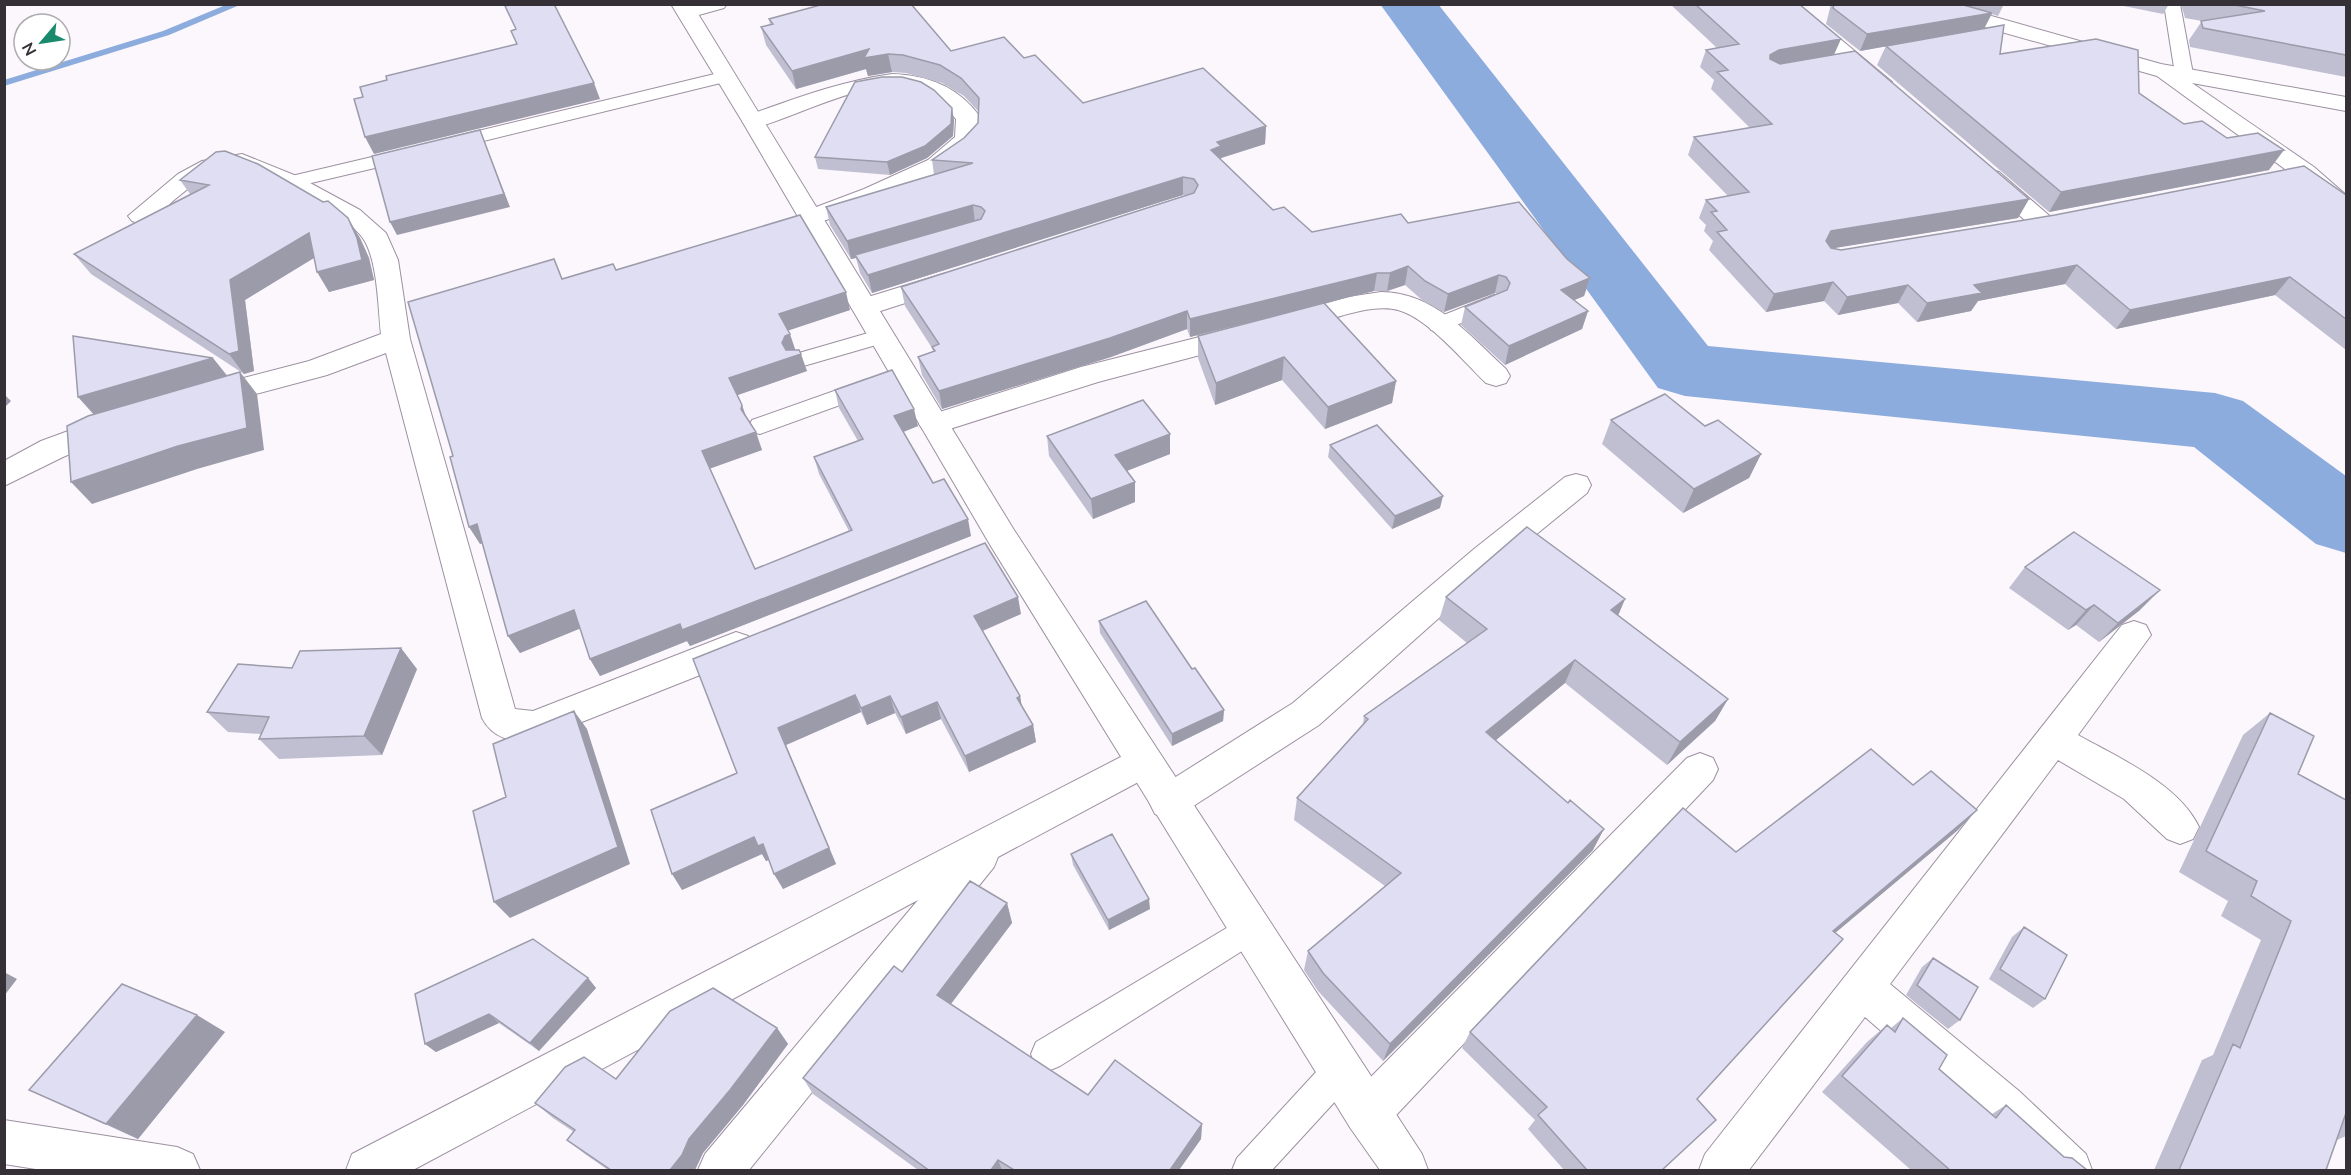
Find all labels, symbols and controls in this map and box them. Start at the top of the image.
north arrow [12,12,72,72]
text: N [17,39,41,59]

